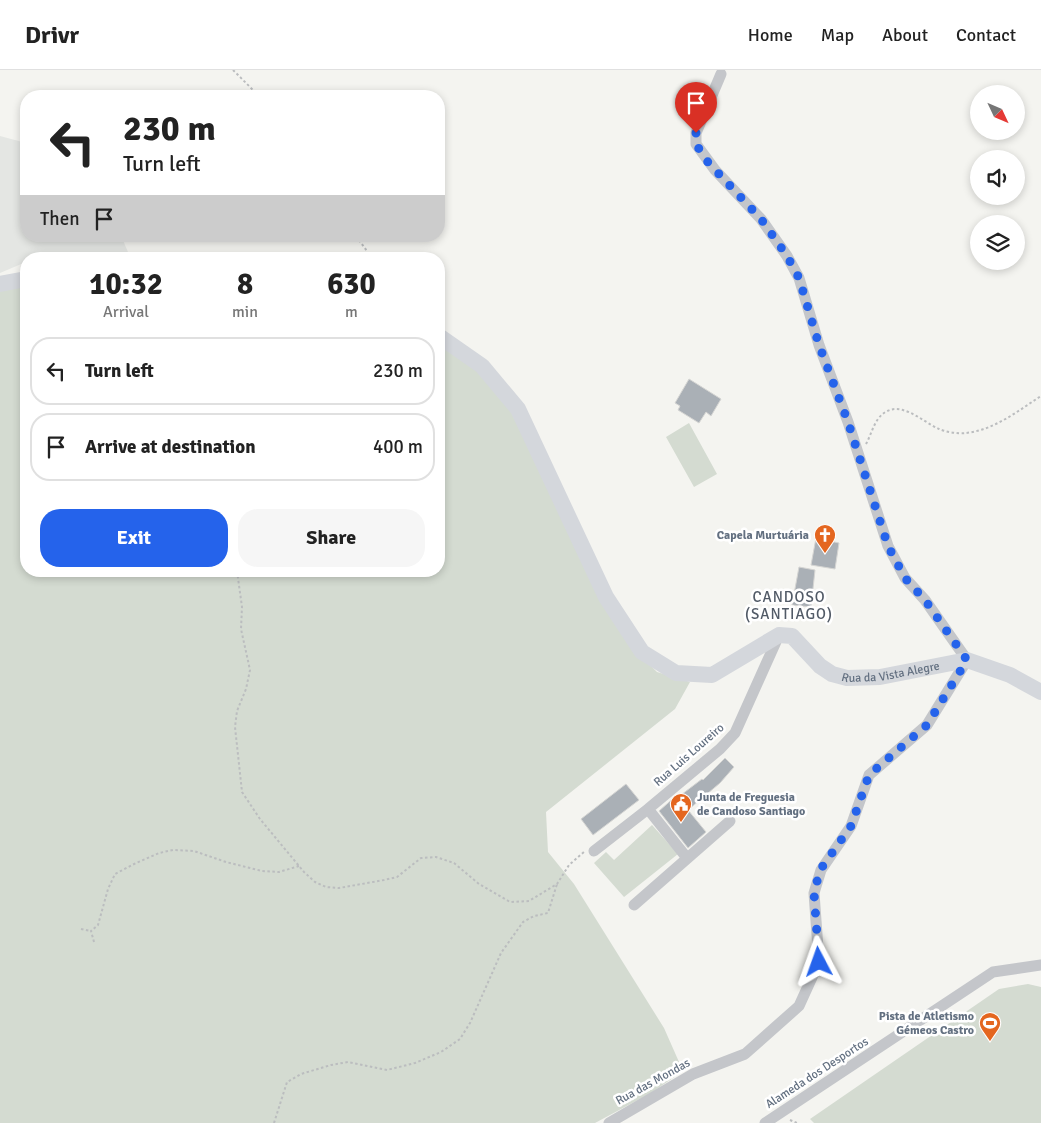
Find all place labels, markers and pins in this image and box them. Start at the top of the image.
pin [675,82,717,133]
church icon: Capela Murtuária [813,523,837,554]
place label: Capela Murtuária [717,528,809,543]
place label: Junta de Freguesia de Candoso Santiago [697,790,805,819]
public building icon: Junta de Freguesia de Candoso Santiago [669,792,693,823]
place label: Pista de Atletismo Gémeos Castro [879,1009,974,1038]
sports icon: Pista de Atletismo Gémeos Castro [978,1011,1002,1042]

